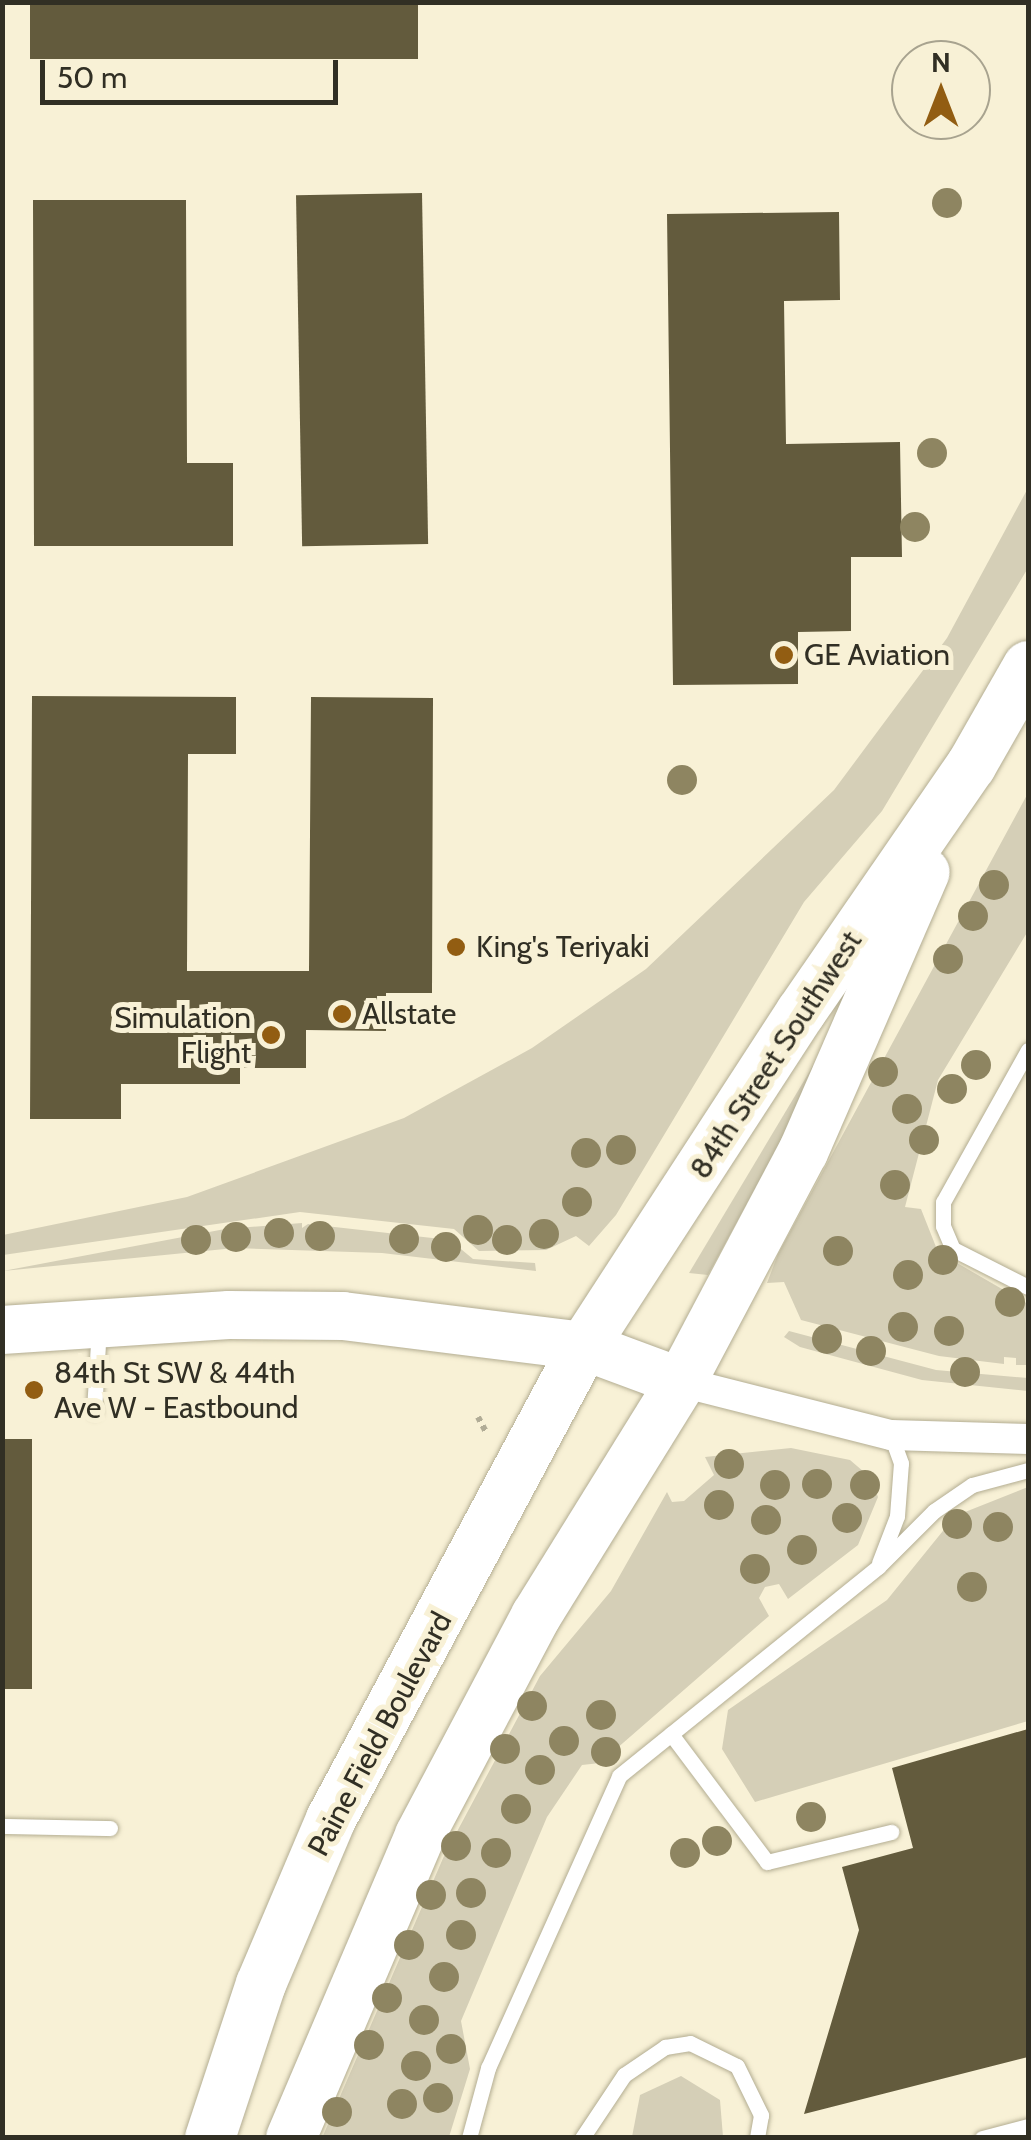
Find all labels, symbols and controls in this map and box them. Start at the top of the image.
scale bar [45,40,342,102]
north arrow [891,40,991,140]
text: N [931,45,951,79]
text: 50 m [57,59,127,96]
place label: GE Aviation [804,637,950,673]
marker: GE Aviation [773,644,795,666]
street label: 84th Street Southwest [683,924,869,1186]
place label: King's Teriyaki [476,929,650,965]
marker: King's Teriyaki [445,936,467,958]
place label: Allstate [362,996,456,1032]
place label: Simulation Flight [114,1000,251,1070]
marker: Allstate [331,1003,353,1025]
marker: Simulation Flight [260,1024,282,1046]
place label: 84th St SW & 44th Ave W - Eastbound [54,1355,298,1426]
marker: 84th St SW & 44th Ave W - Eastbound [23,1379,45,1401]
street label: Paine Field Boulevard [301,1606,459,1862]

